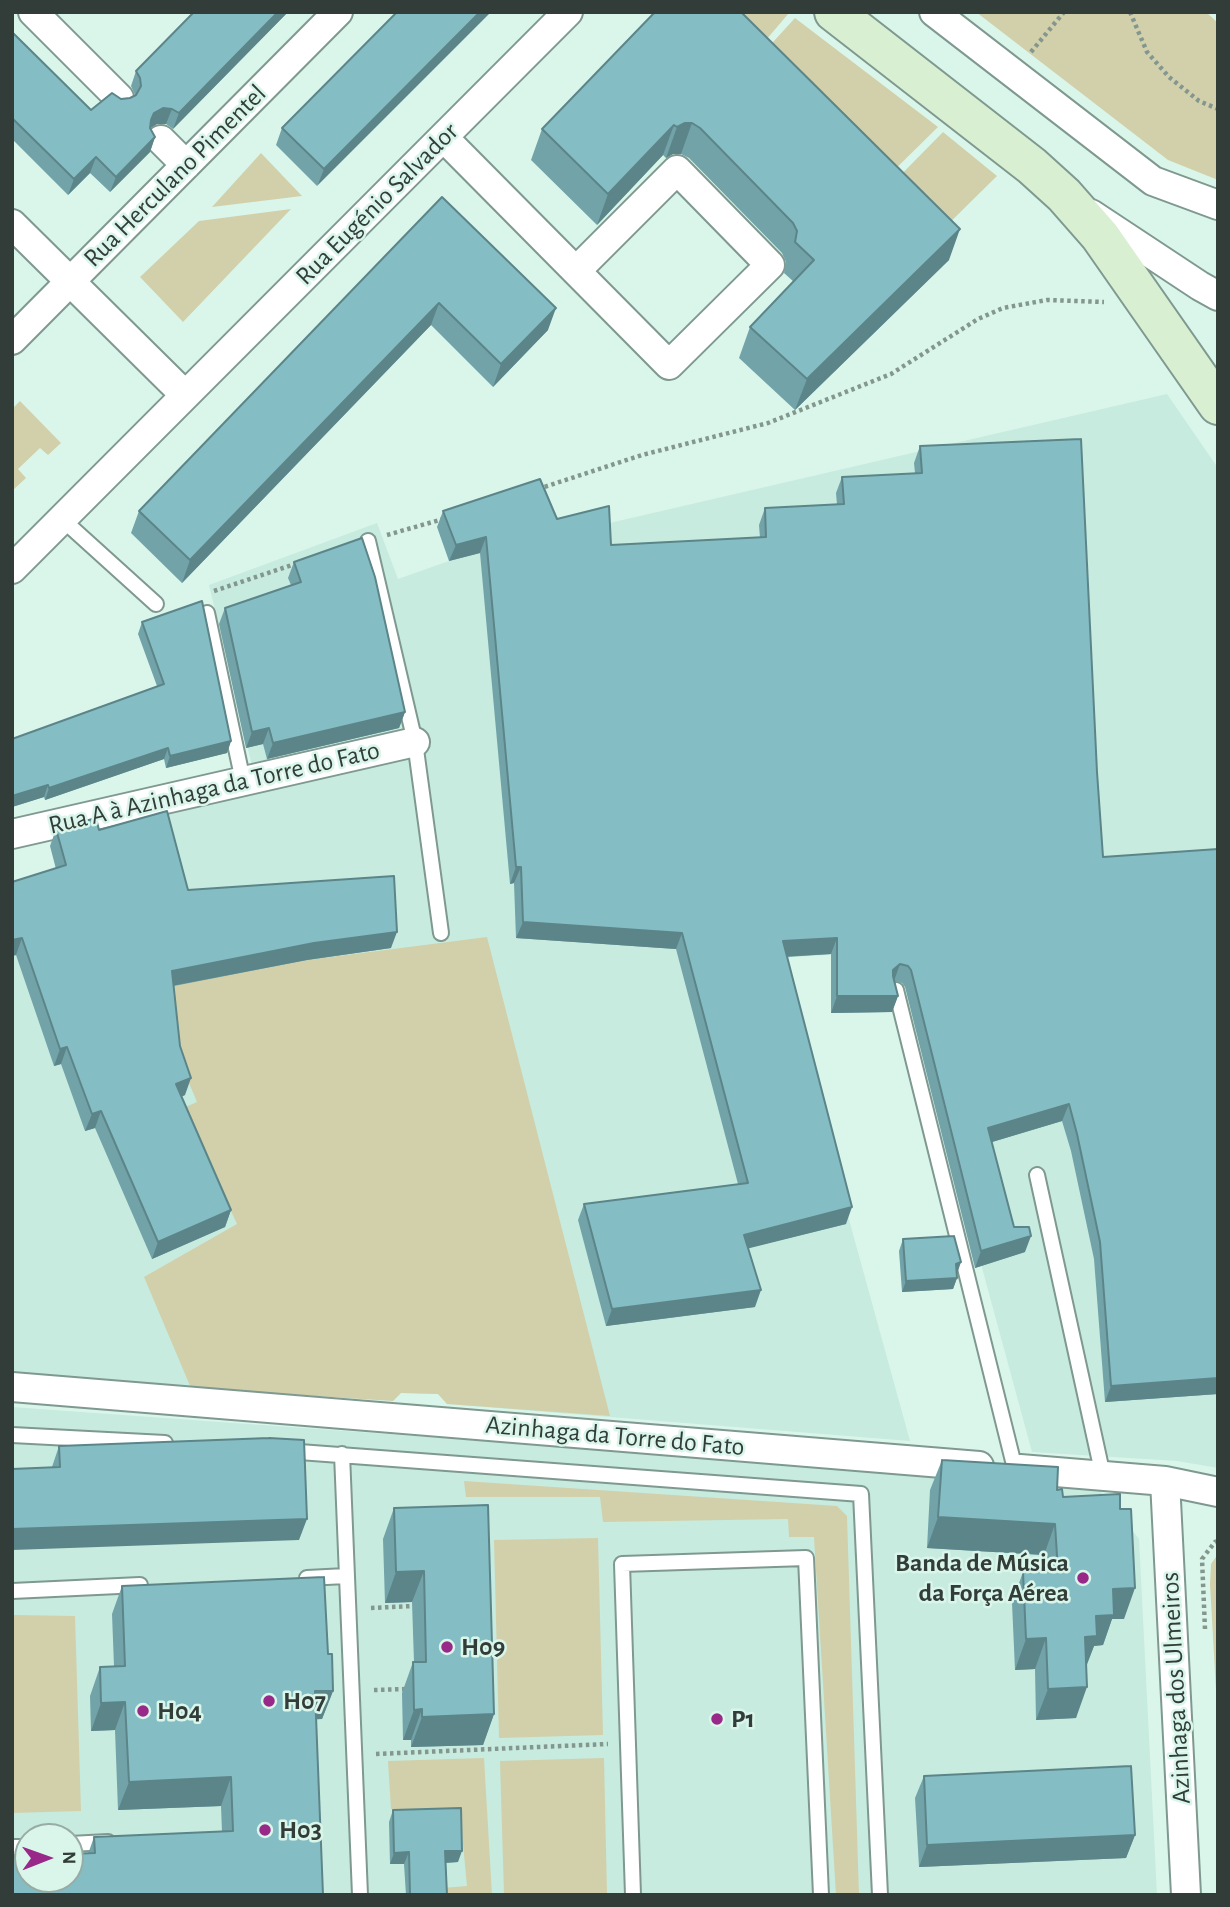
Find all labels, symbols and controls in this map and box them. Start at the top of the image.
street label: Rua Herculano Pimentel [77,78,273,274]
street label: Rua Eugénio Salvador [289,116,465,292]
street label: Rua A à Azinhaga da Torre do Fato [45,735,383,841]
street label: Azinhaga da Torre do Fato [484,1409,746,1463]
place label: Banda de Música da Força Aérea [895,1547,1069,1608]
marker: Banda de Música da Força Aérea [1075,1570,1091,1586]
street label: Azinhaga dos Ulmeiros [1154,1571,1198,1805]
place label: H09 [461,1631,505,1663]
marker: H09 [439,1639,455,1655]
place label: H07 [283,1685,326,1717]
marker: H07 [261,1693,277,1709]
place label: H04 [157,1695,202,1727]
marker: H04 [135,1703,151,1719]
place label: P1 [731,1703,755,1735]
marker: P1 [709,1711,725,1727]
place label: H03 [279,1814,322,1846]
marker: H03 [257,1822,273,1838]
north arrow [14,1823,84,1893]
text: N [59,1851,78,1864]

